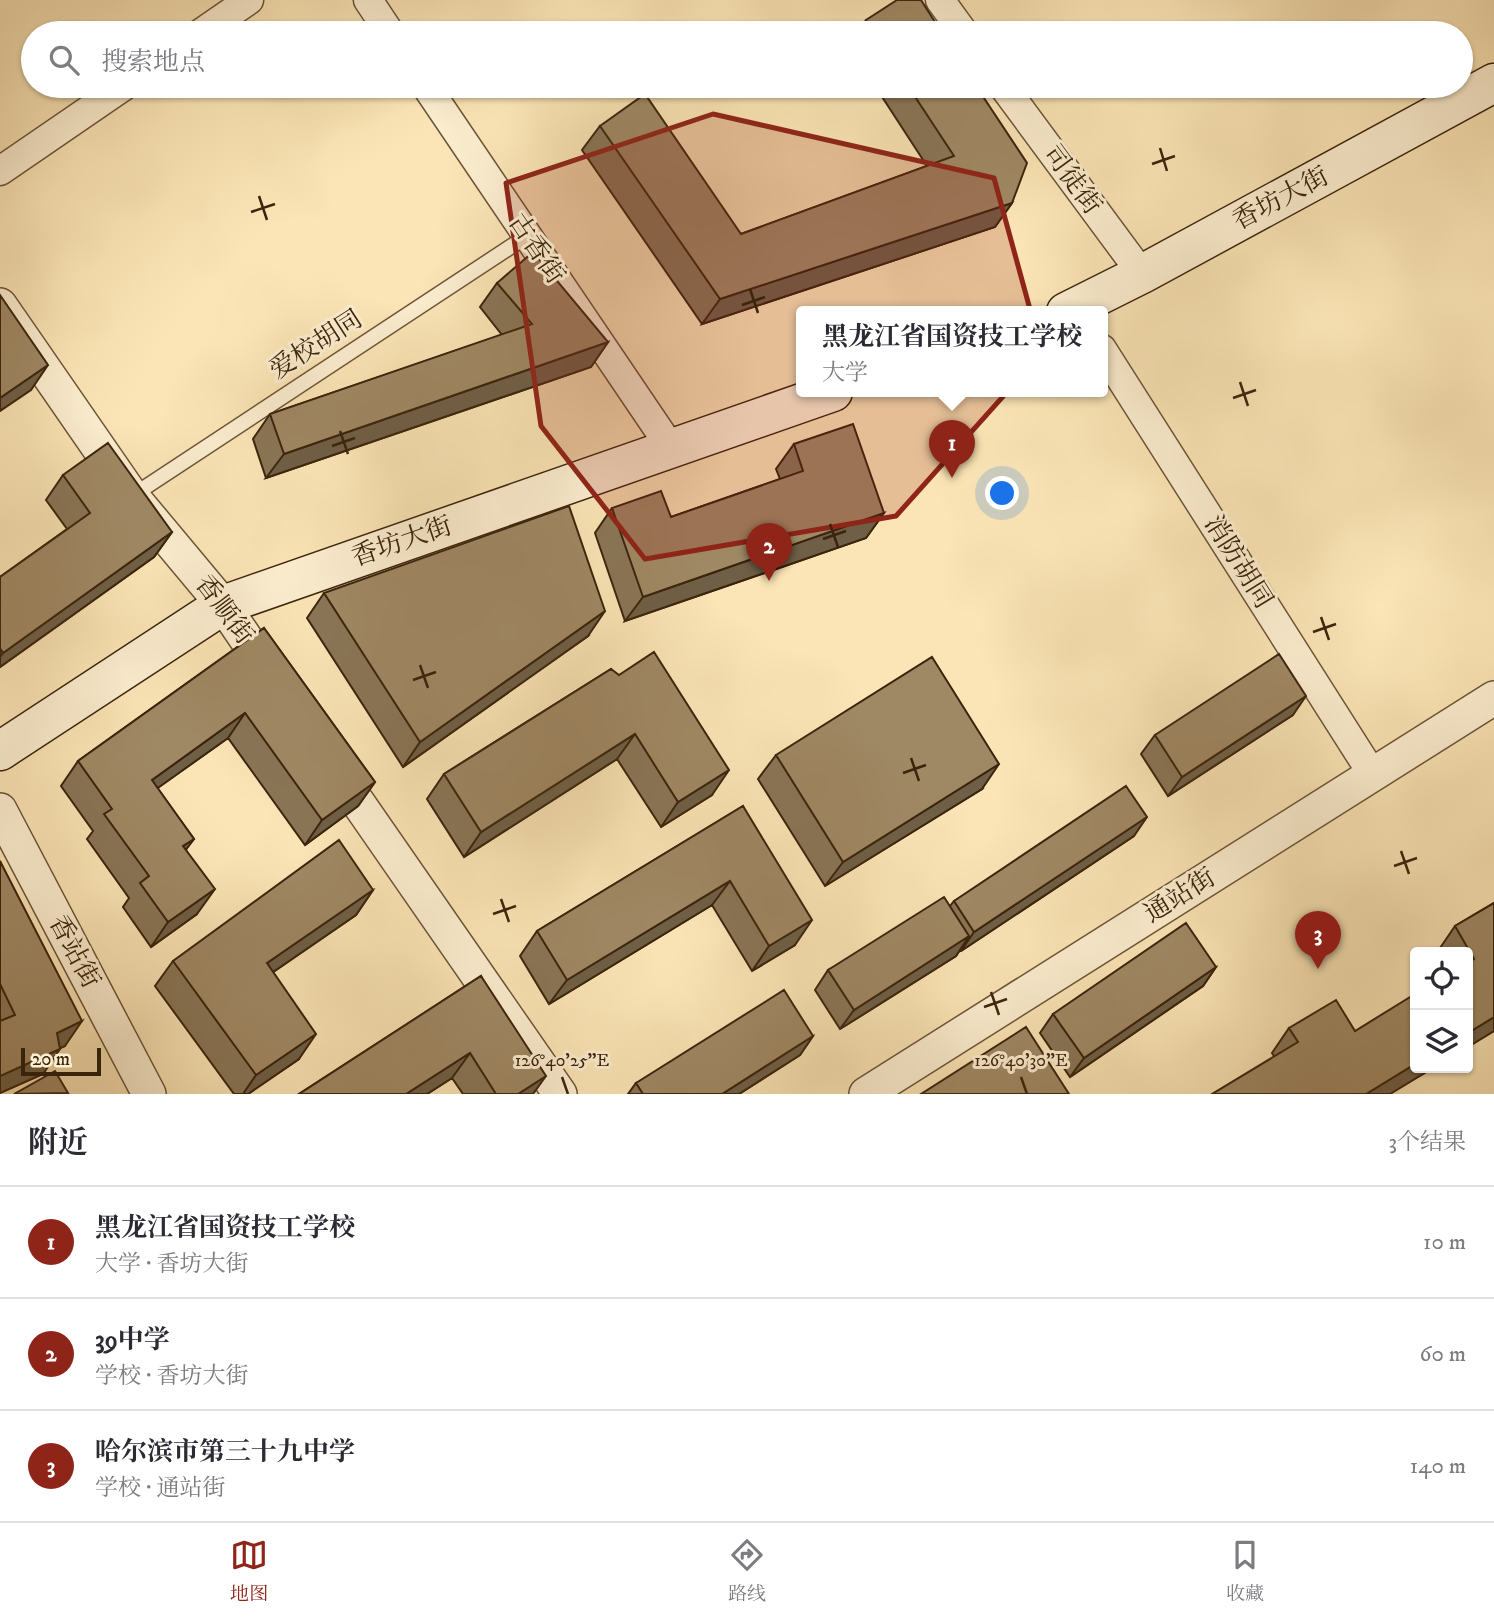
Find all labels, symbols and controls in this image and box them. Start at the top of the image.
search box [21,21,1473,98]
icon: search [45,41,83,79]
text: 搜索地点 [101,46,205,79]
street label: 司徒街 [1036,139,1108,221]
street label: 香坊大街 [1227,160,1335,238]
street label: 古香街 [501,207,571,291]
street label: 爱校胡同 [263,303,369,387]
popup [796,306,1108,397]
text: 黑龙江省国资技工学校 [822,321,1082,354]
text: 大学 [822,359,868,388]
pin: 1 [929,420,975,478]
your location [985,476,1019,510]
street label: 香坊大街 [347,509,457,575]
street label: 消防胡同 [1196,509,1280,615]
pin: 2 [746,523,792,581]
street label: 香顺街 [187,569,261,651]
street label: 通站街 [1138,861,1222,931]
street label: 香站街 [41,910,107,994]
pin: 3 [1295,911,1341,969]
map controls [1410,947,1473,1073]
button: locate [1410,947,1473,1010]
button: layers [1410,1010,1473,1073]
scale bar [21,1045,102,1077]
text: 20 m [32,1048,70,1071]
text: 126°40'25"E [515,1050,610,1072]
text: 126°40'30"E [974,1050,1068,1072]
text: 附近 [28,1125,88,1162]
text: 3个结果 [1388,1128,1466,1157]
text: 黑龙江省国资技工学校 [95,1212,355,1245]
text: 1 [47,1228,55,1257]
text: 10 m [1423,1228,1466,1257]
text: 大学 · 香坊大街 [95,1250,248,1279]
text: 39中学 [95,1324,170,1357]
text: 2 [45,1340,57,1369]
text: 60 m [1419,1340,1466,1369]
text: 学校 · 香坊大街 [95,1362,248,1391]
text: 哈尔滨市第三十九中学 [95,1436,355,1469]
text: 3 [47,1452,55,1481]
text: 140 m [1410,1452,1466,1481]
text: 学校 · 通站街 [95,1474,225,1503]
tab: 地图 [230,1536,268,1606]
tab: 路线 [728,1536,766,1606]
tab: 收藏 [1226,1536,1264,1606]

